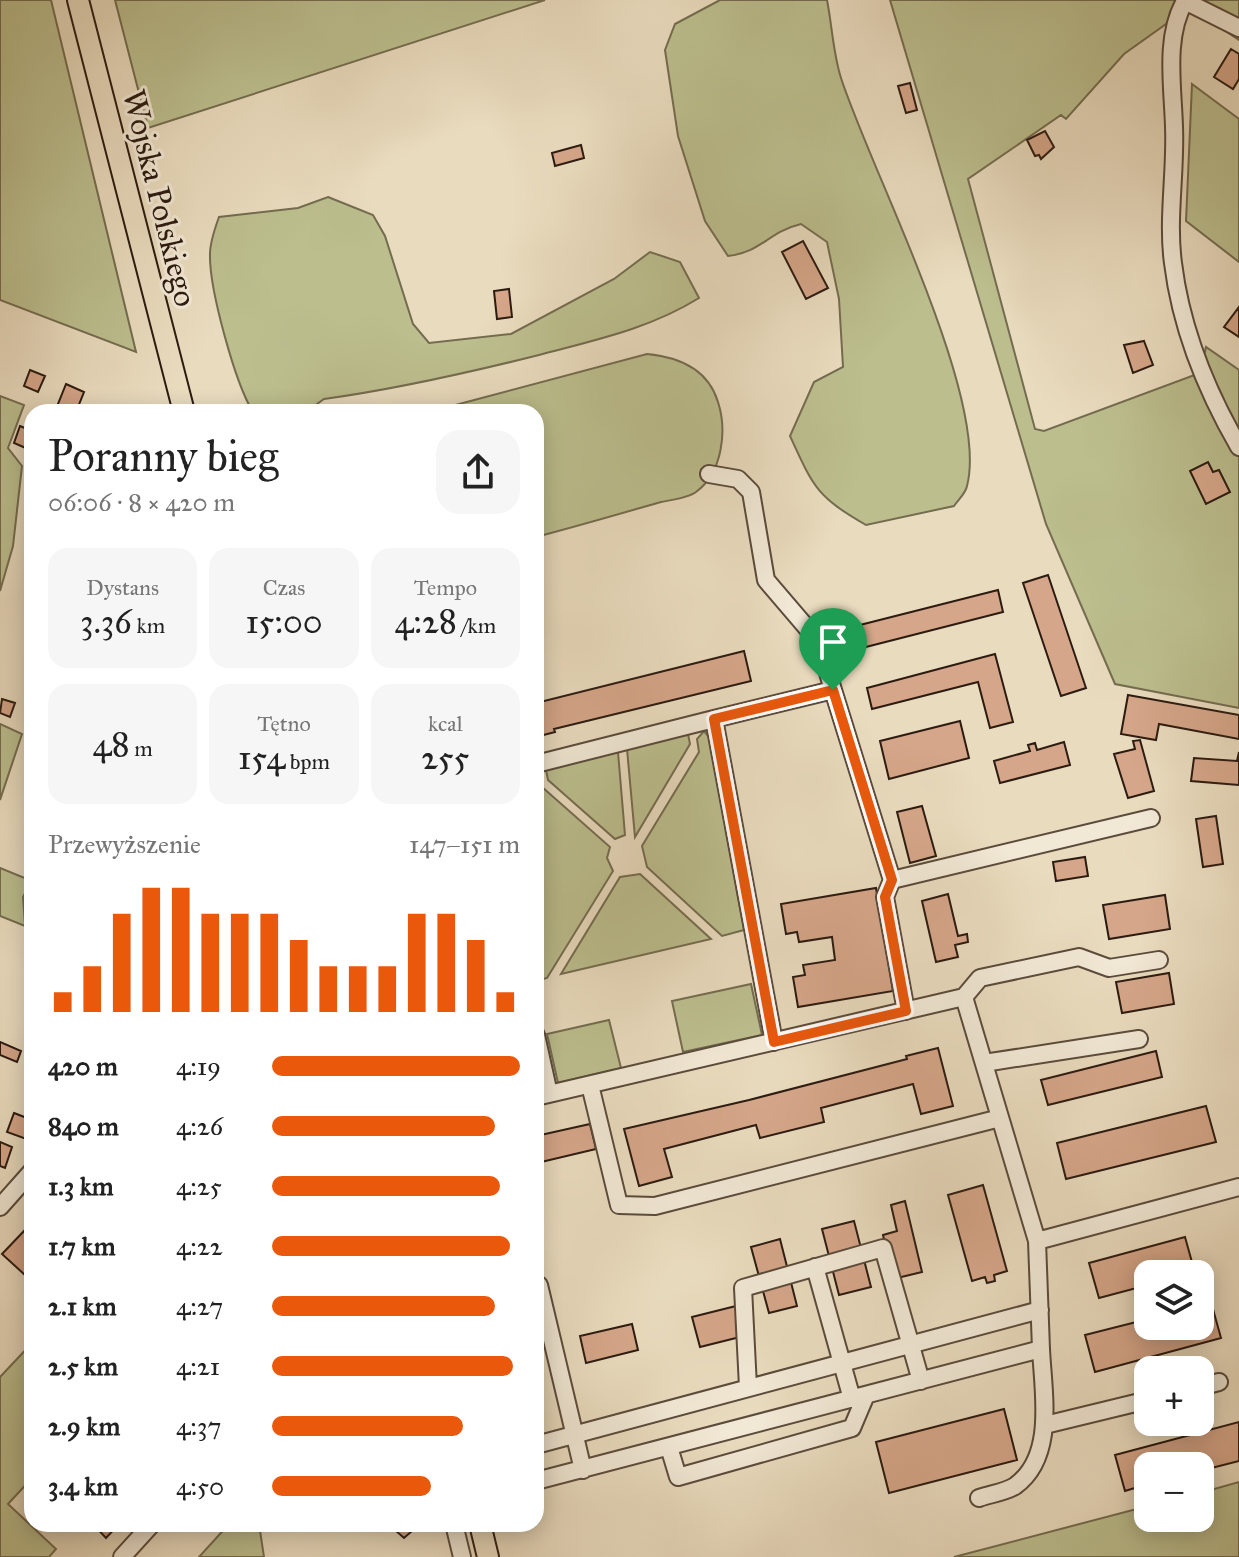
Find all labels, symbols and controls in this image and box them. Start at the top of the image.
street label: Wojska Polskiego [114,86,205,311]
text: Poranny bieg [48,429,278,483]
button: share [436,430,520,514]
text: 06:06 · 8 × 420 m [48,486,235,518]
text: Dystans [86,574,159,601]
text: Czas [263,574,305,601]
text: Tempo [414,574,477,601]
text: 3.36 [80,601,132,642]
text: 15:00 [245,601,323,642]
text: 4:28 [394,601,457,642]
pin [799,608,867,690]
text: km [132,612,165,639]
text: /km [457,612,496,639]
icon: arrive [811,620,855,664]
text: Tętno [257,710,311,737]
text: kcal [428,710,463,737]
text: 48 [93,724,130,765]
text: m [130,735,153,762]
text: 154 [238,737,285,778]
text: 255 [421,737,469,778]
text: bpm [285,748,330,775]
text: Przewyższenie [48,828,201,860]
text: 147–151 m [409,828,520,860]
text: 420 m [48,1050,118,1082]
text: 4:19 [176,1050,221,1082]
text: 840 m [48,1110,119,1142]
text: 4:26 [176,1110,223,1142]
text: 1.3 km [48,1170,114,1202]
text: 4:25 [176,1170,222,1202]
text: 1.7 km [48,1230,116,1262]
text: 4:22 [176,1230,223,1262]
map controls [1134,1260,1214,1532]
button: layers [1134,1260,1214,1340]
text: 2.1 km [48,1290,117,1322]
text: 4:27 [176,1290,223,1322]
text: 2.5 km [48,1350,118,1382]
text: 4:21 [176,1350,220,1382]
button: + [1134,1356,1214,1436]
text: 2.9 km [48,1410,120,1442]
text: 4:37 [176,1410,221,1442]
button: − [1134,1452,1214,1532]
text: 3.4 km [48,1470,118,1502]
text: 4:50 [176,1470,224,1502]

